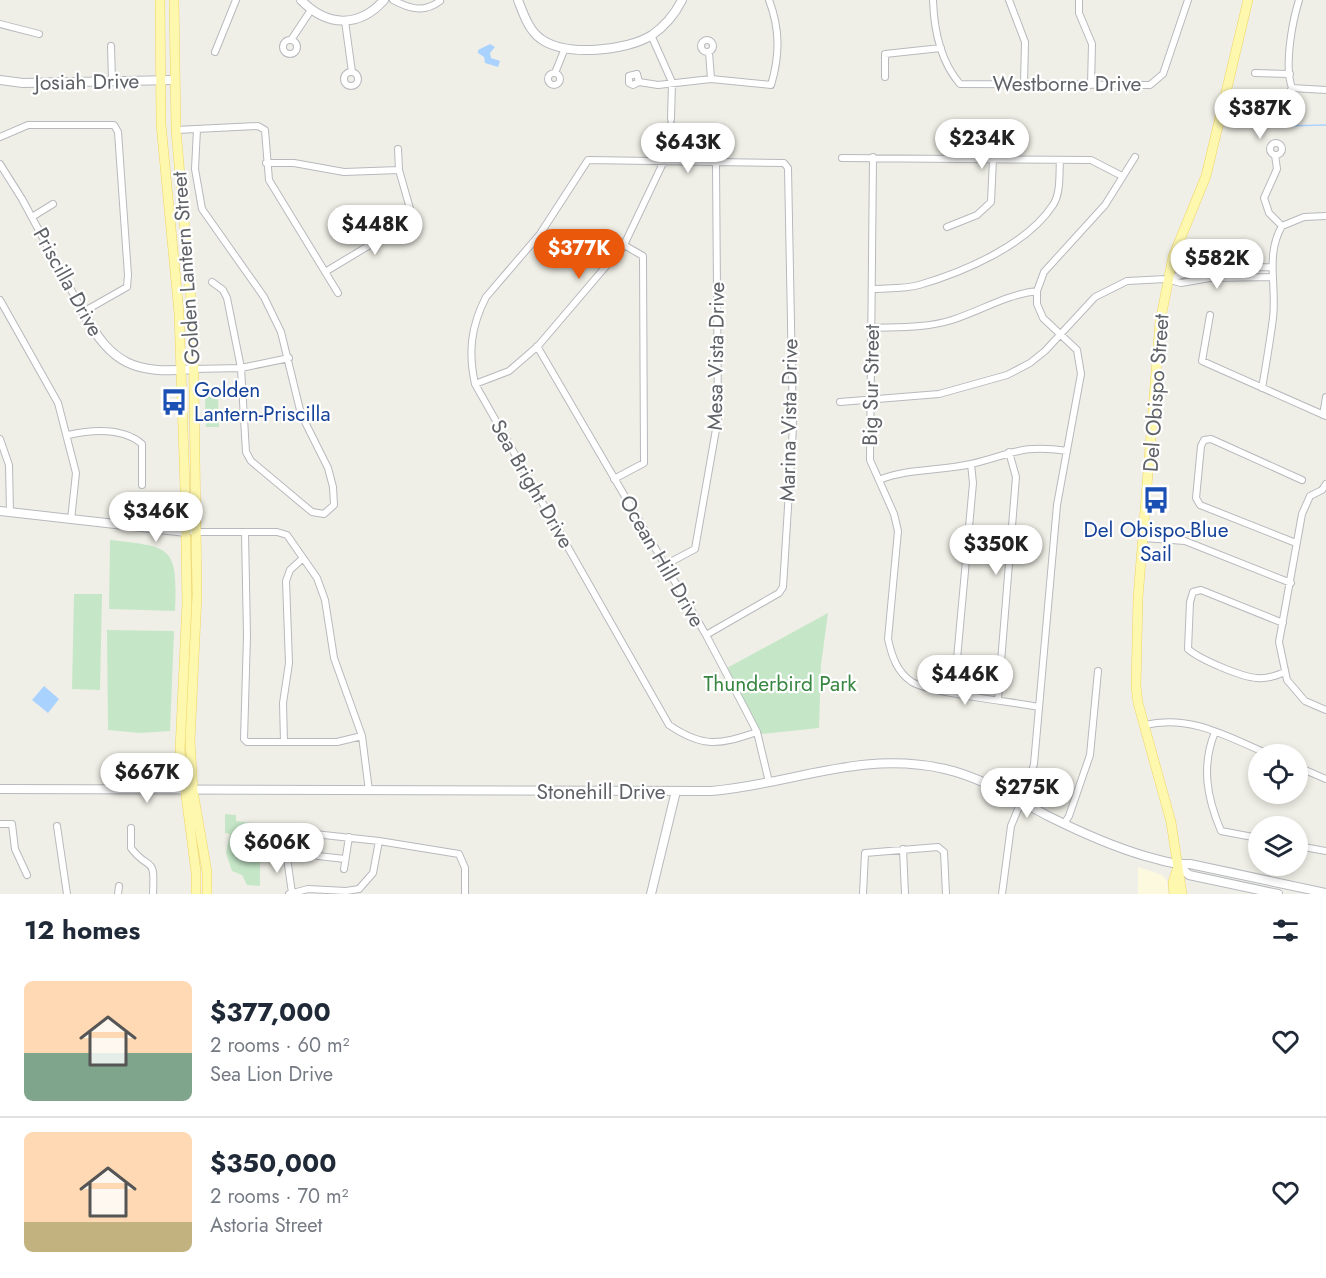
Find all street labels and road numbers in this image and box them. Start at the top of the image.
street label: Josiah Drive [31,66,140,98]
street label: Westborne Drive [993,69,1142,99]
street label: Golden Lantern Street [164,170,208,366]
street label: Priscilla Drive [26,222,110,342]
street label: Mesa Vista Drive [700,281,732,431]
street label: Del Obispo Street [1136,313,1176,473]
street label: Big Sur Street [855,324,887,446]
street label: Marina Vista Drive [773,338,805,502]
street label: Sea Bright Drive [483,414,581,554]
street label: Ocean Hill Drive [612,489,712,633]
street label: Stonehill Drive [537,777,666,807]

